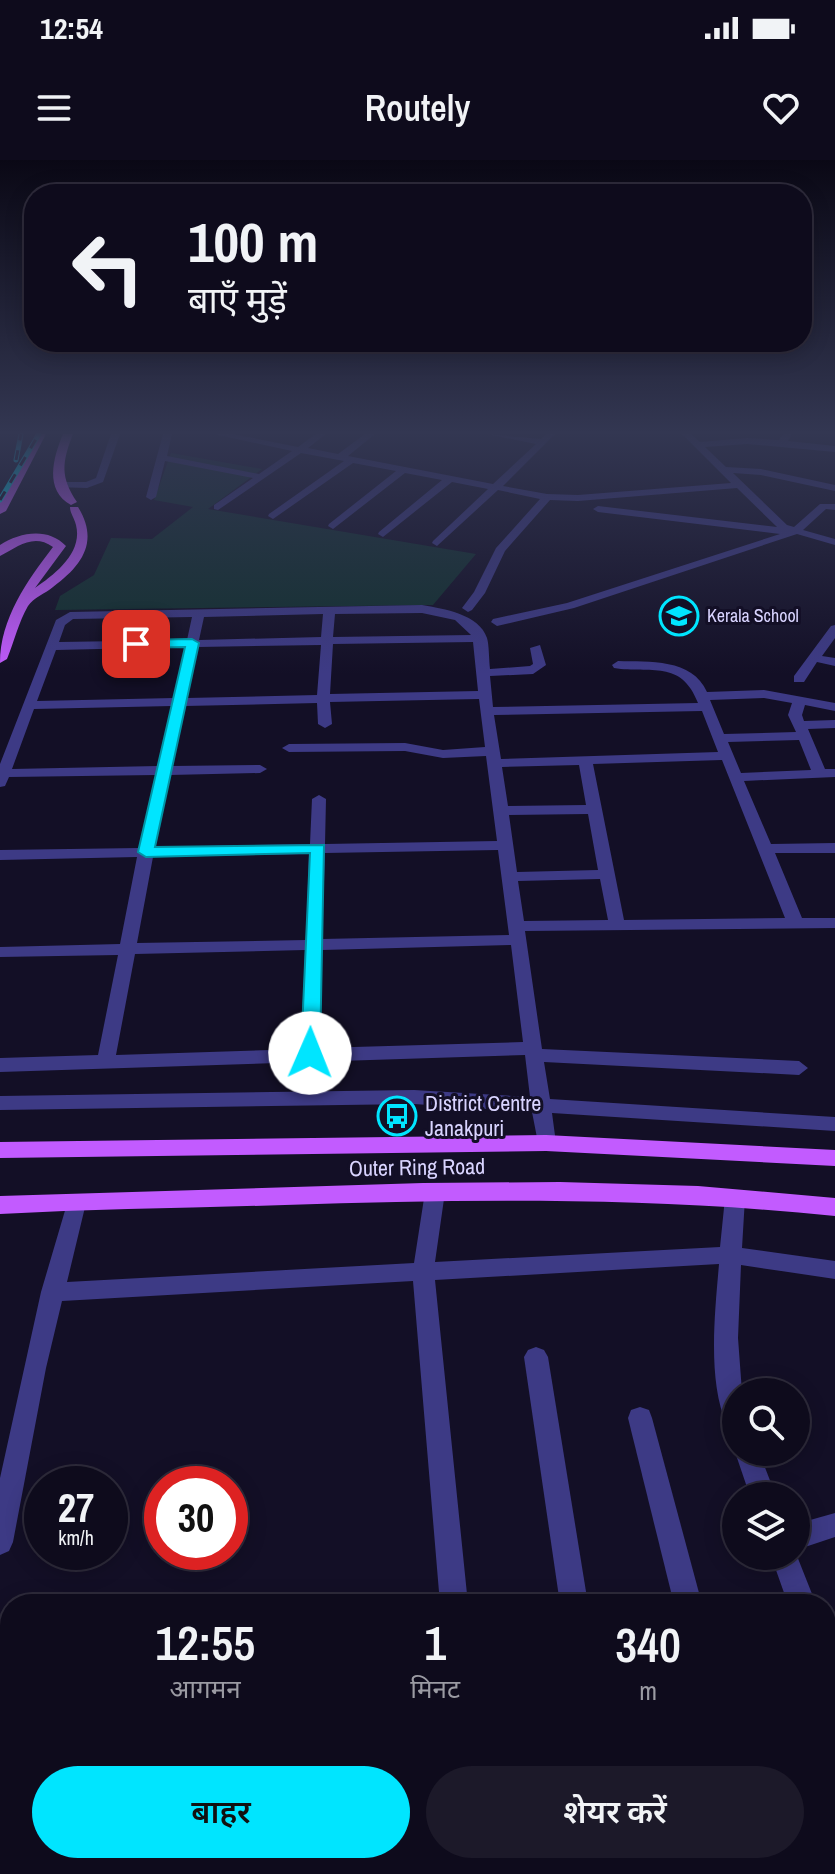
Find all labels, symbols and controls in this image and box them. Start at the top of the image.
text: 12:54 [40,8,103,48]
text: Routely [365,84,470,132]
icon: menu [32,86,76,130]
icon: heart [759,86,803,130]
text: 100 m [188,204,318,279]
icon: left [56,216,160,320]
text: बाएँ मुड़ें [188,276,287,324]
school or university icon: Kerala School [658,595,700,637]
place label: Kerala School [707,603,799,628]
pin [102,610,170,678]
icon: arrive [114,622,158,666]
position arrow [268,1011,352,1095]
place label: District Centre Janakpuri [425,1088,541,1143]
bus stop icon: District Centre Janakpuri [376,1095,418,1137]
street label: Outer Ring Road [349,1151,485,1183]
map controls [722,1378,810,1570]
button: search [722,1378,810,1466]
speed limit sign: 30 [144,1466,248,1570]
text: 27 [58,1481,94,1534]
button: layers [722,1482,810,1570]
text: km/h [58,1524,94,1551]
text: 12:55 [155,1610,255,1675]
text: 1 [424,1610,446,1675]
text: 340 [615,1612,681,1677]
text: आगमन [170,1671,241,1706]
text: मिनट [410,1671,460,1706]
text: m [639,1673,657,1708]
button: बाहर [32,1766,410,1858]
button: शेयर करें [426,1766,804,1858]

